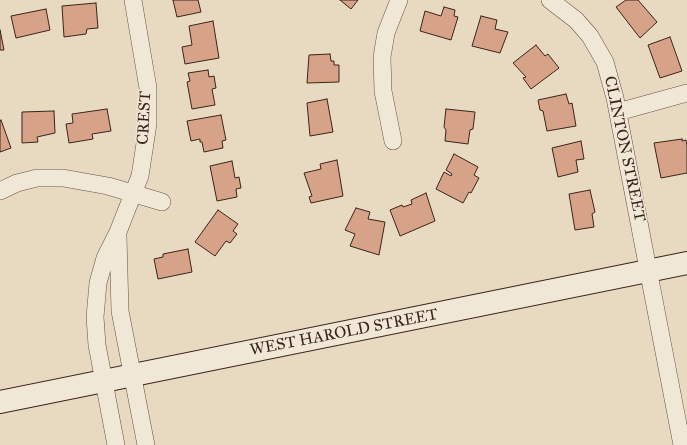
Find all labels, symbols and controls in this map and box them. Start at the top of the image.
street label: CLINTON STREET [599,74,649,224]
street label: CREST [134,91,156,145]
street label: WEST HAROLD STREET [248,305,440,361]

